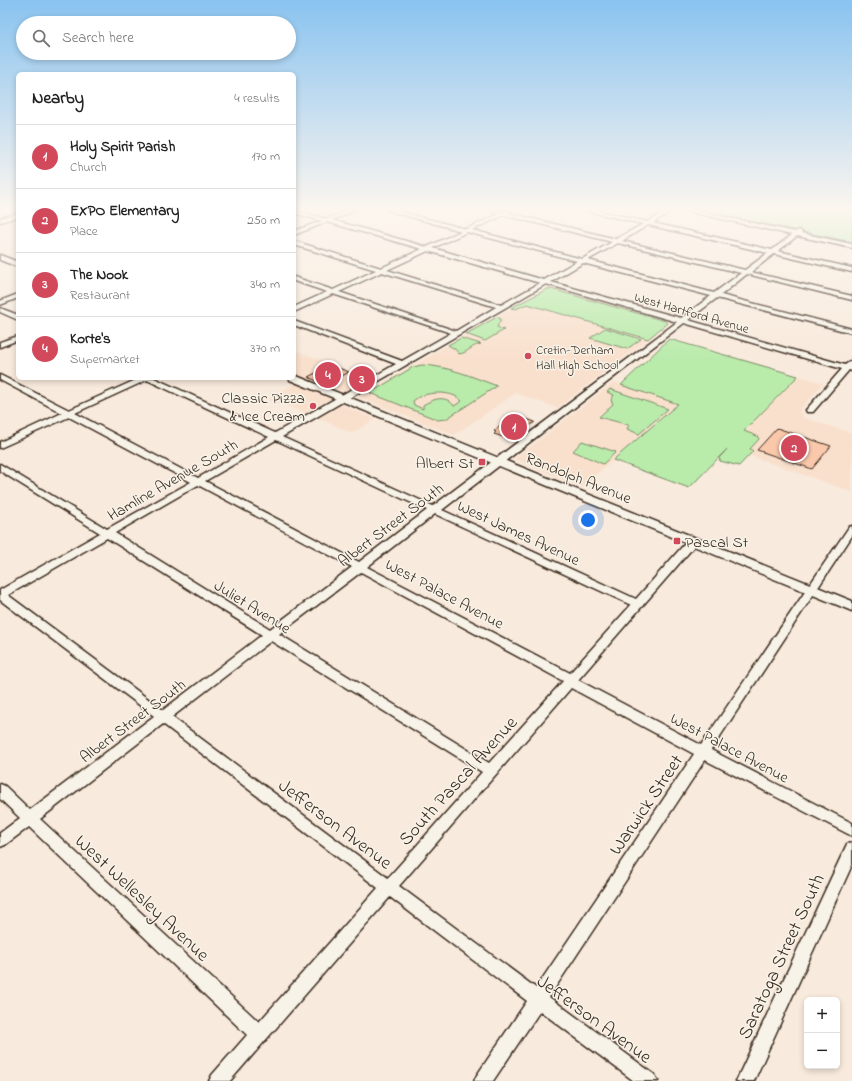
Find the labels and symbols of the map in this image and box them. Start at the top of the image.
street label: West Hartford Avenue [632,288,751,339]
place label: Cretin-Derham Hall High School [536,341,618,376]
marker: Cretin-Derham Hall High School [523,351,533,361]
pin: 4 [315,360,341,390]
pin: 3 [349,364,375,394]
place label: Classic Pizza & Ice Cream [221,387,305,429]
marker: Classic Pizza & Ice Cream [308,401,318,411]
pin: 1 [501,412,527,442]
street label: Hamline Avenue South [103,433,243,528]
pin: 2 [781,433,807,463]
street label: Randolph Avenue [522,447,636,511]
place label: Albert St [416,452,475,476]
marker: Albert St [477,457,487,467]
street label: Albert Street South [333,478,449,574]
street label: West James Avenue [453,495,584,573]
your location [578,510,598,530]
place label: Pascal St [685,531,749,555]
marker: Pascal St [672,536,682,546]
street label: West Palace Avenue [380,553,508,637]
street label: Juliet Avenue [209,575,296,641]
street label: Albert Street South [75,674,191,770]
street label: West Palace Avenue [665,707,793,791]
street label: South Pascal Avenue [393,710,525,852]
street label: Warwick Street [603,749,691,861]
street label: Jefferson Avenue [272,773,397,877]
street label: West Wellesley Avenue [67,829,215,970]
street label: Saratoga Street South [732,870,834,1045]
street label: Jefferson Avenue [530,969,657,1071]

